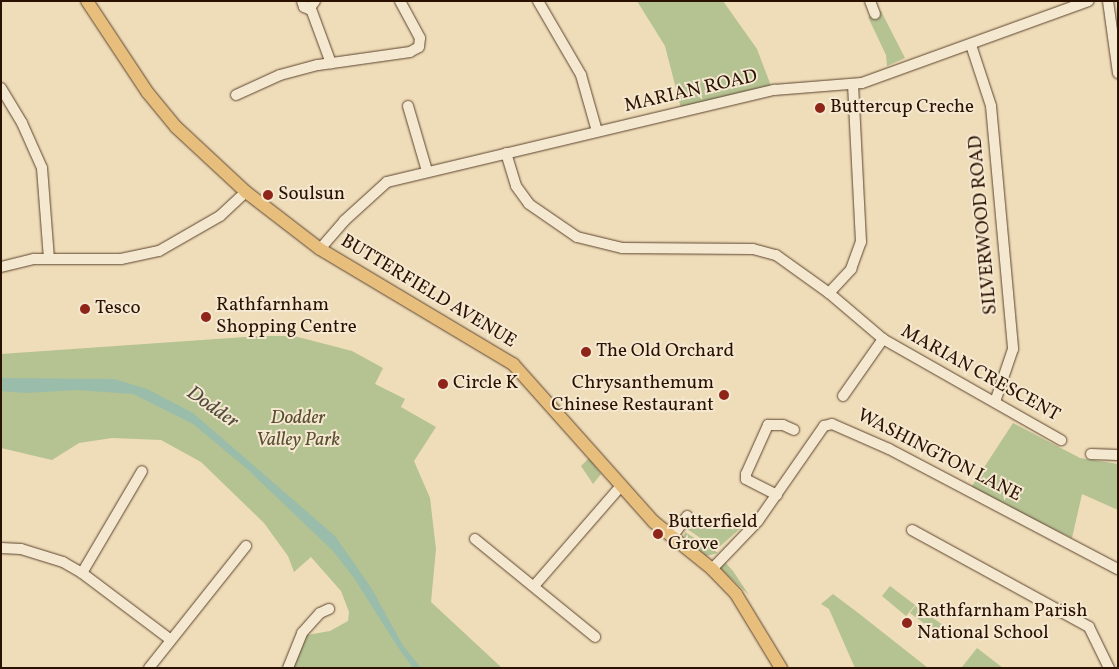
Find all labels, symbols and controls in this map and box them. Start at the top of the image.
street label: MARIAN ROAD [622,66,760,118]
place label: Buttercup Creche [830,97,974,119]
marker: Buttercup Creche [814,102,826,114]
street label: SILVERWOOD ROAD [965,134,1003,316]
place label: Soulsun [278,184,345,206]
marker: Soulsun [262,189,274,201]
street label: BUTTERFIELD AVENUE [336,230,520,354]
place label: Rathfarnham Shopping Centre [216,295,357,339]
place label: Tesco [95,298,141,320]
marker: Tesco [79,303,91,315]
marker: Rathfarnham Shopping Centre [200,311,212,323]
street label: MARIAN CRESCENT [896,321,1064,427]
place label: The Old Orchard [596,341,734,363]
marker: The Old Orchard [580,346,592,358]
place label: Circle K [453,373,518,395]
place label: Chrysanthemum Chinese Restaurant [551,373,714,417]
marker: Circle K [437,378,449,390]
water label: Dodder [181,382,243,434]
marker: Chrysanthemum Chinese Restaurant [718,389,730,401]
street label: WASHINGTON LANE [853,405,1025,507]
park label: Dodder Valley Park [256,408,340,452]
place label: Butterfield Grove [668,512,758,556]
marker: Butterfield Grove [652,528,664,540]
place label: Rathfarnham Parish National School [917,601,1087,645]
marker: Rathfarnham Parish National School [901,617,913,629]

